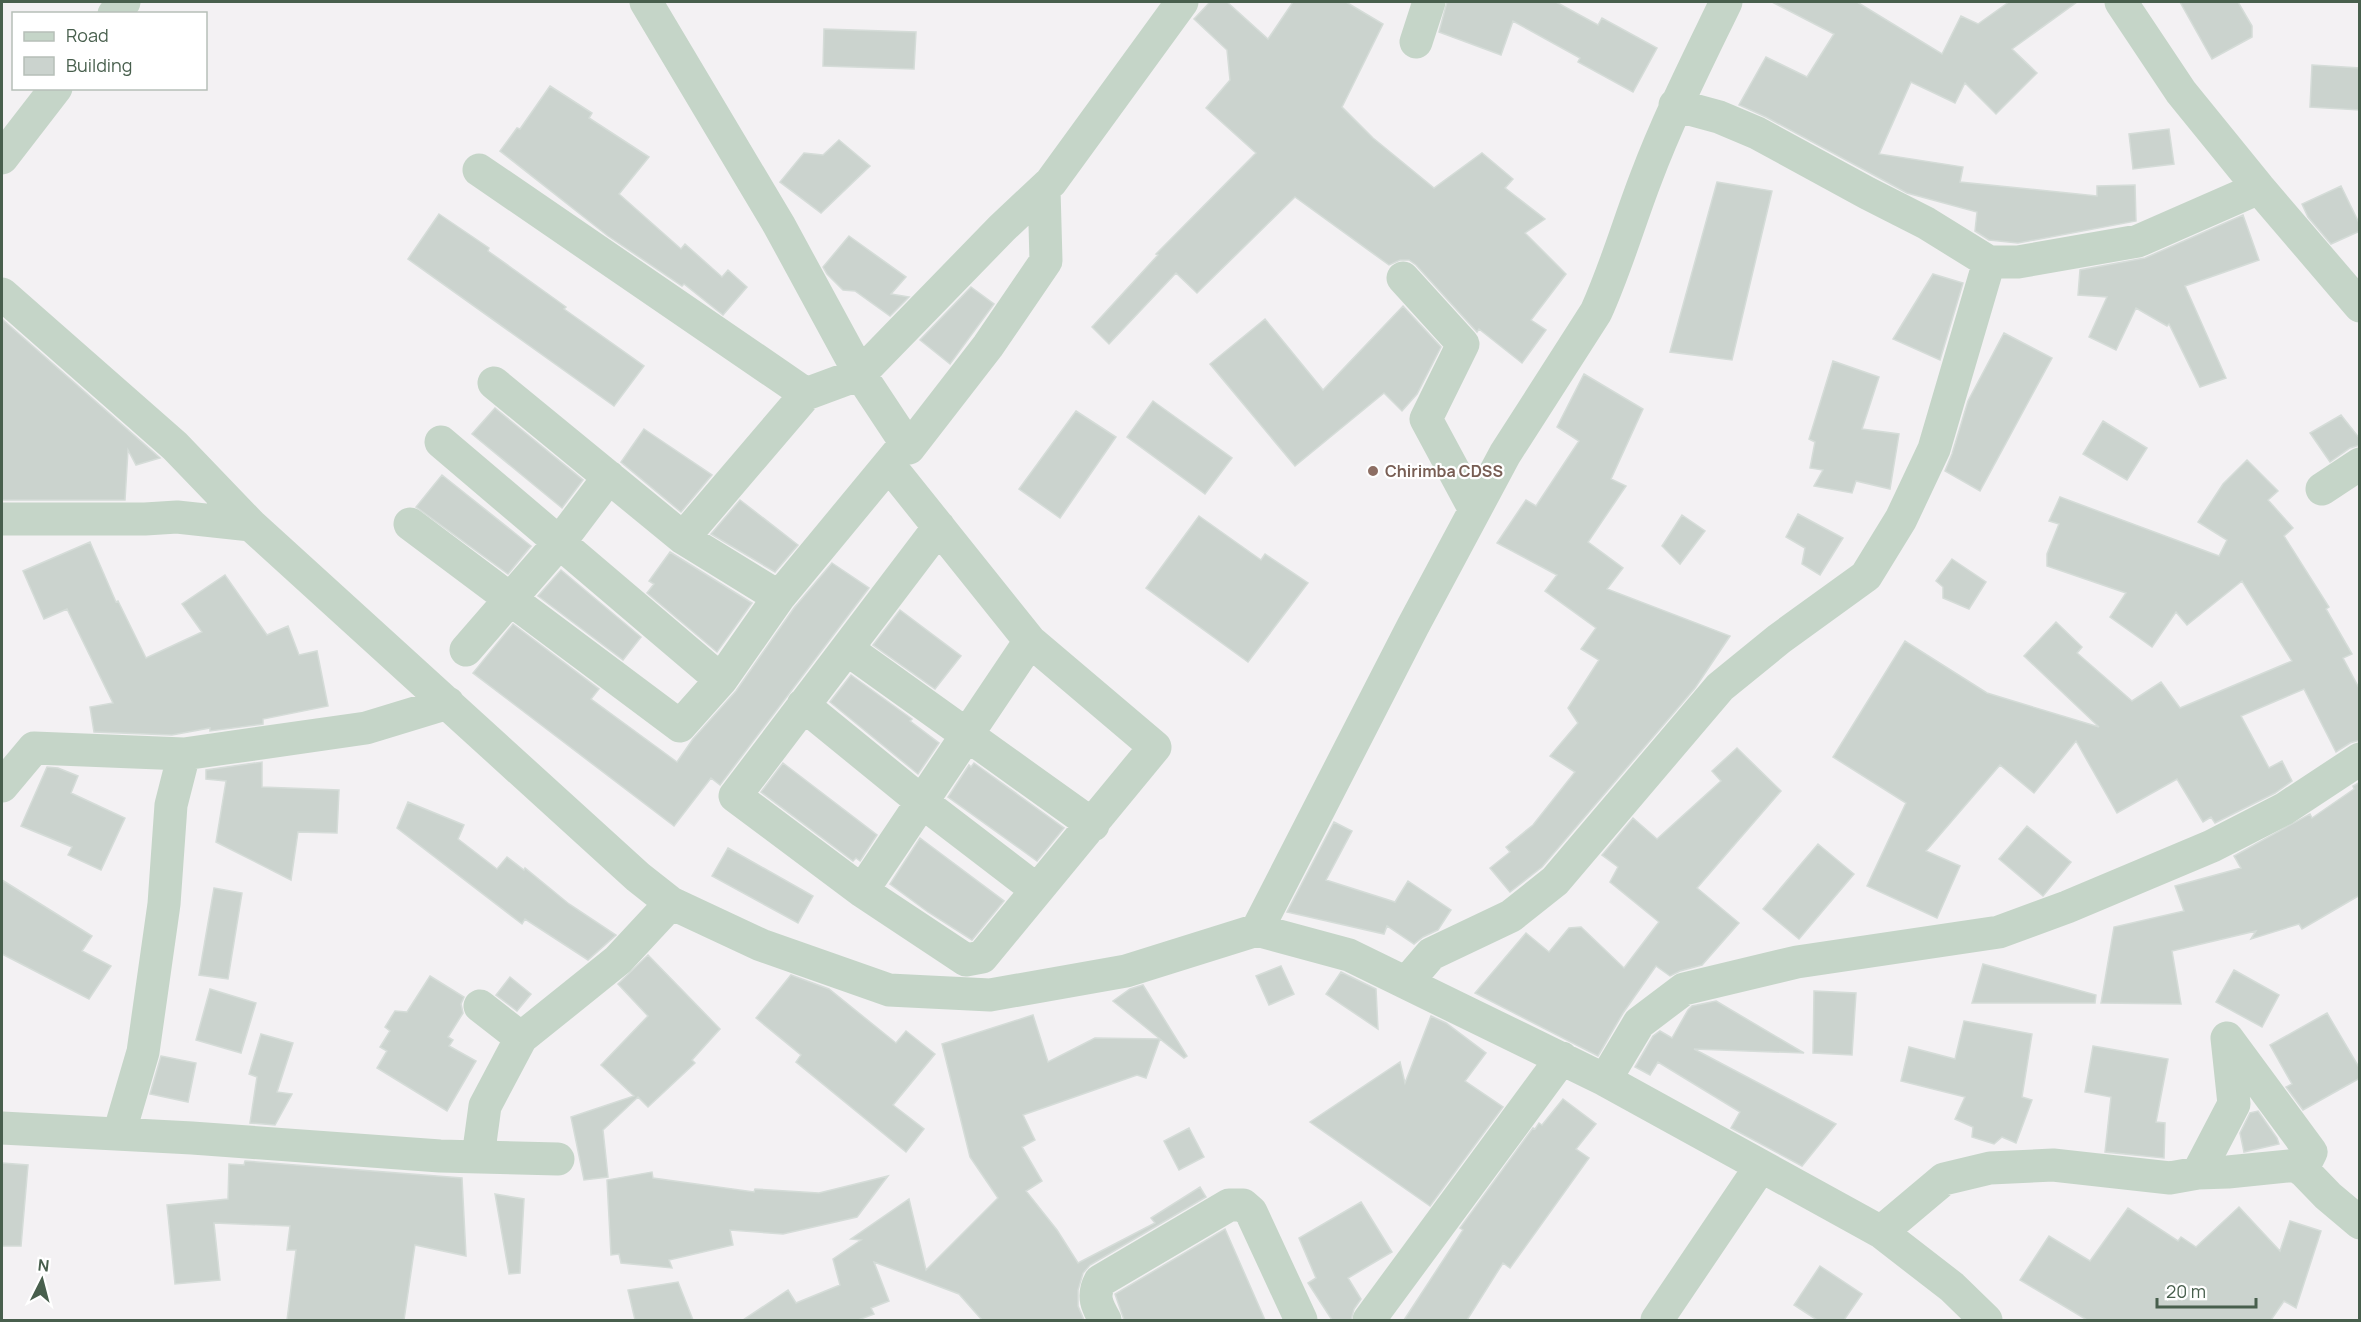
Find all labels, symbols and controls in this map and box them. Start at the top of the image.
legend [12,12,207,90]
text: Road [66,23,109,47]
text: Building [66,53,132,77]
place label: Chirimba CDSS [1385,460,1503,482]
marker: Chirimba CDSS [1366,464,1380,478]
north arrow [12,1250,72,1310]
text: N [37,1254,50,1277]
scale bar [2157,1271,2256,1309]
text: 20 m [2166,1279,2206,1303]

